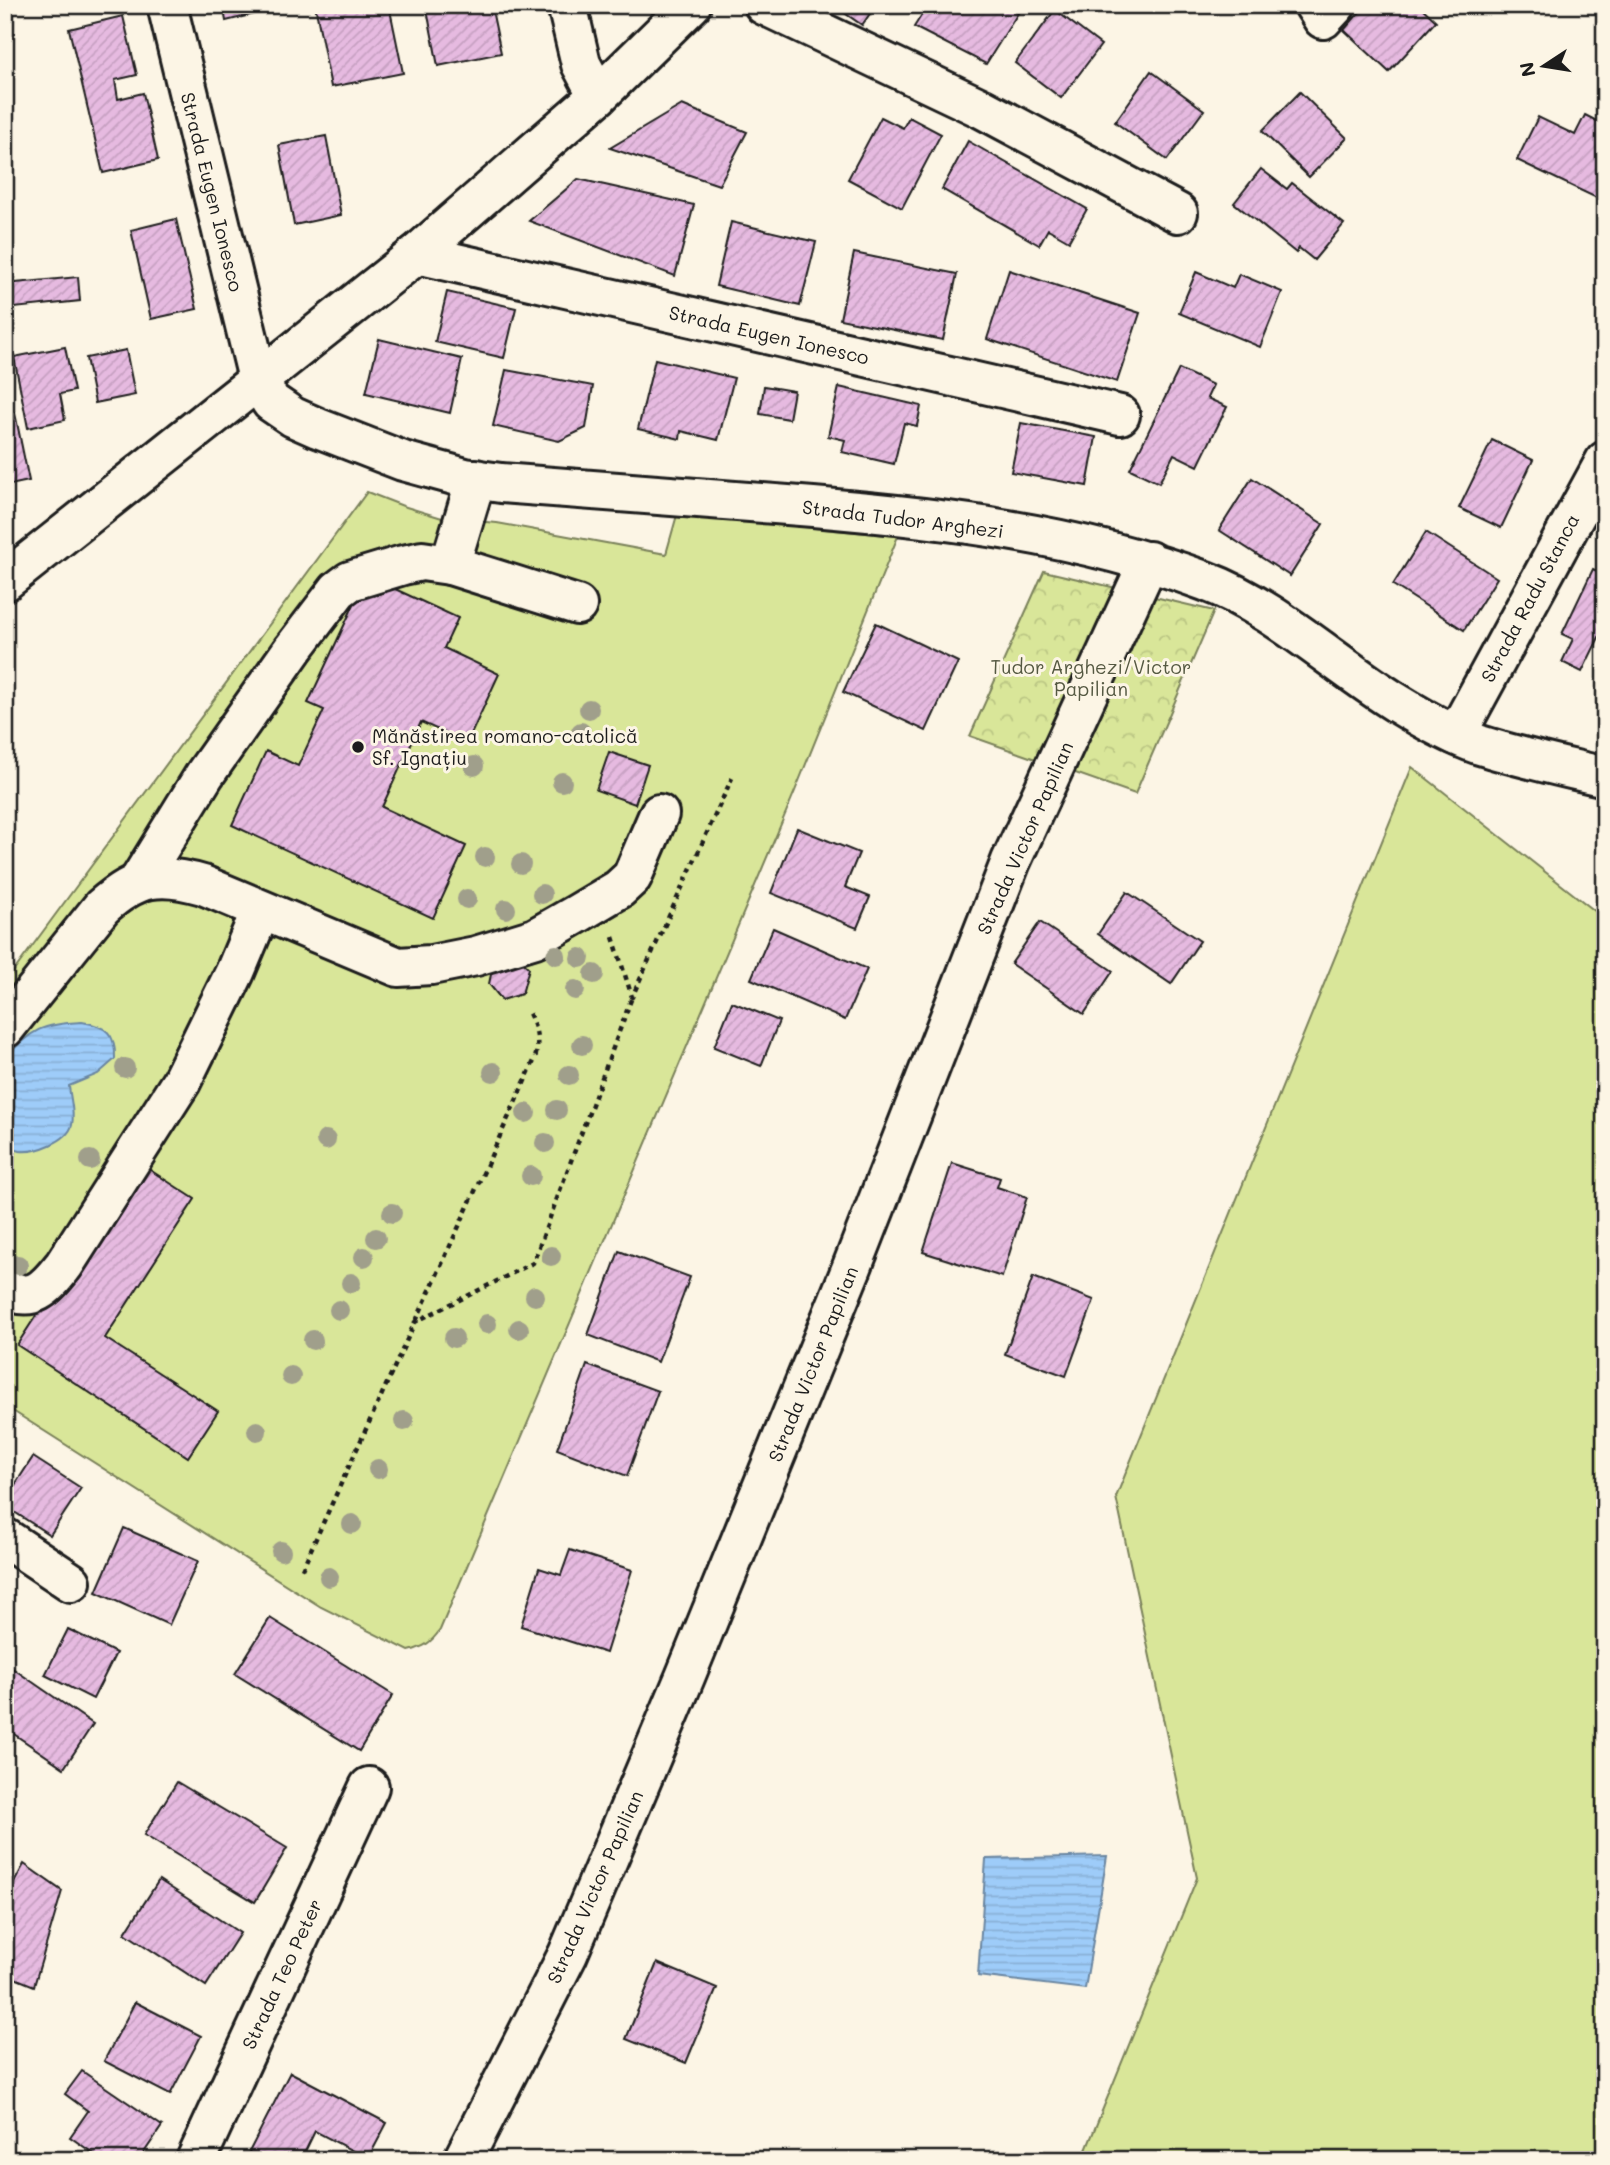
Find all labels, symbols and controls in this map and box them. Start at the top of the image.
north arrow [1508,32,1578,102]
text: N [1513,60,1541,79]
street label: Strada Eugen Ionesco [176,90,249,294]
street label: Strada Eugen Ionesco [667,299,872,370]
street label: Strada Tudor Arghezi [801,494,1005,543]
street label: Strada Radu Stanca [1475,509,1585,686]
park label: Tudor Arghezi/Victor Papilian [991,654,1191,701]
place label: Mănăstirea romano-catolică Sf. Ignațiu [372,723,638,771]
street label: Strada Victor Papilian [971,737,1078,938]
marker: Mănăstirea romano-catolică Sf. Ignațiu [350,739,366,755]
street label: Strada Victor Papilian [762,1262,863,1465]
street label: Strada Victor Papilian [541,1786,648,1987]
street label: Strada Teo Peter [236,1895,327,2053]

